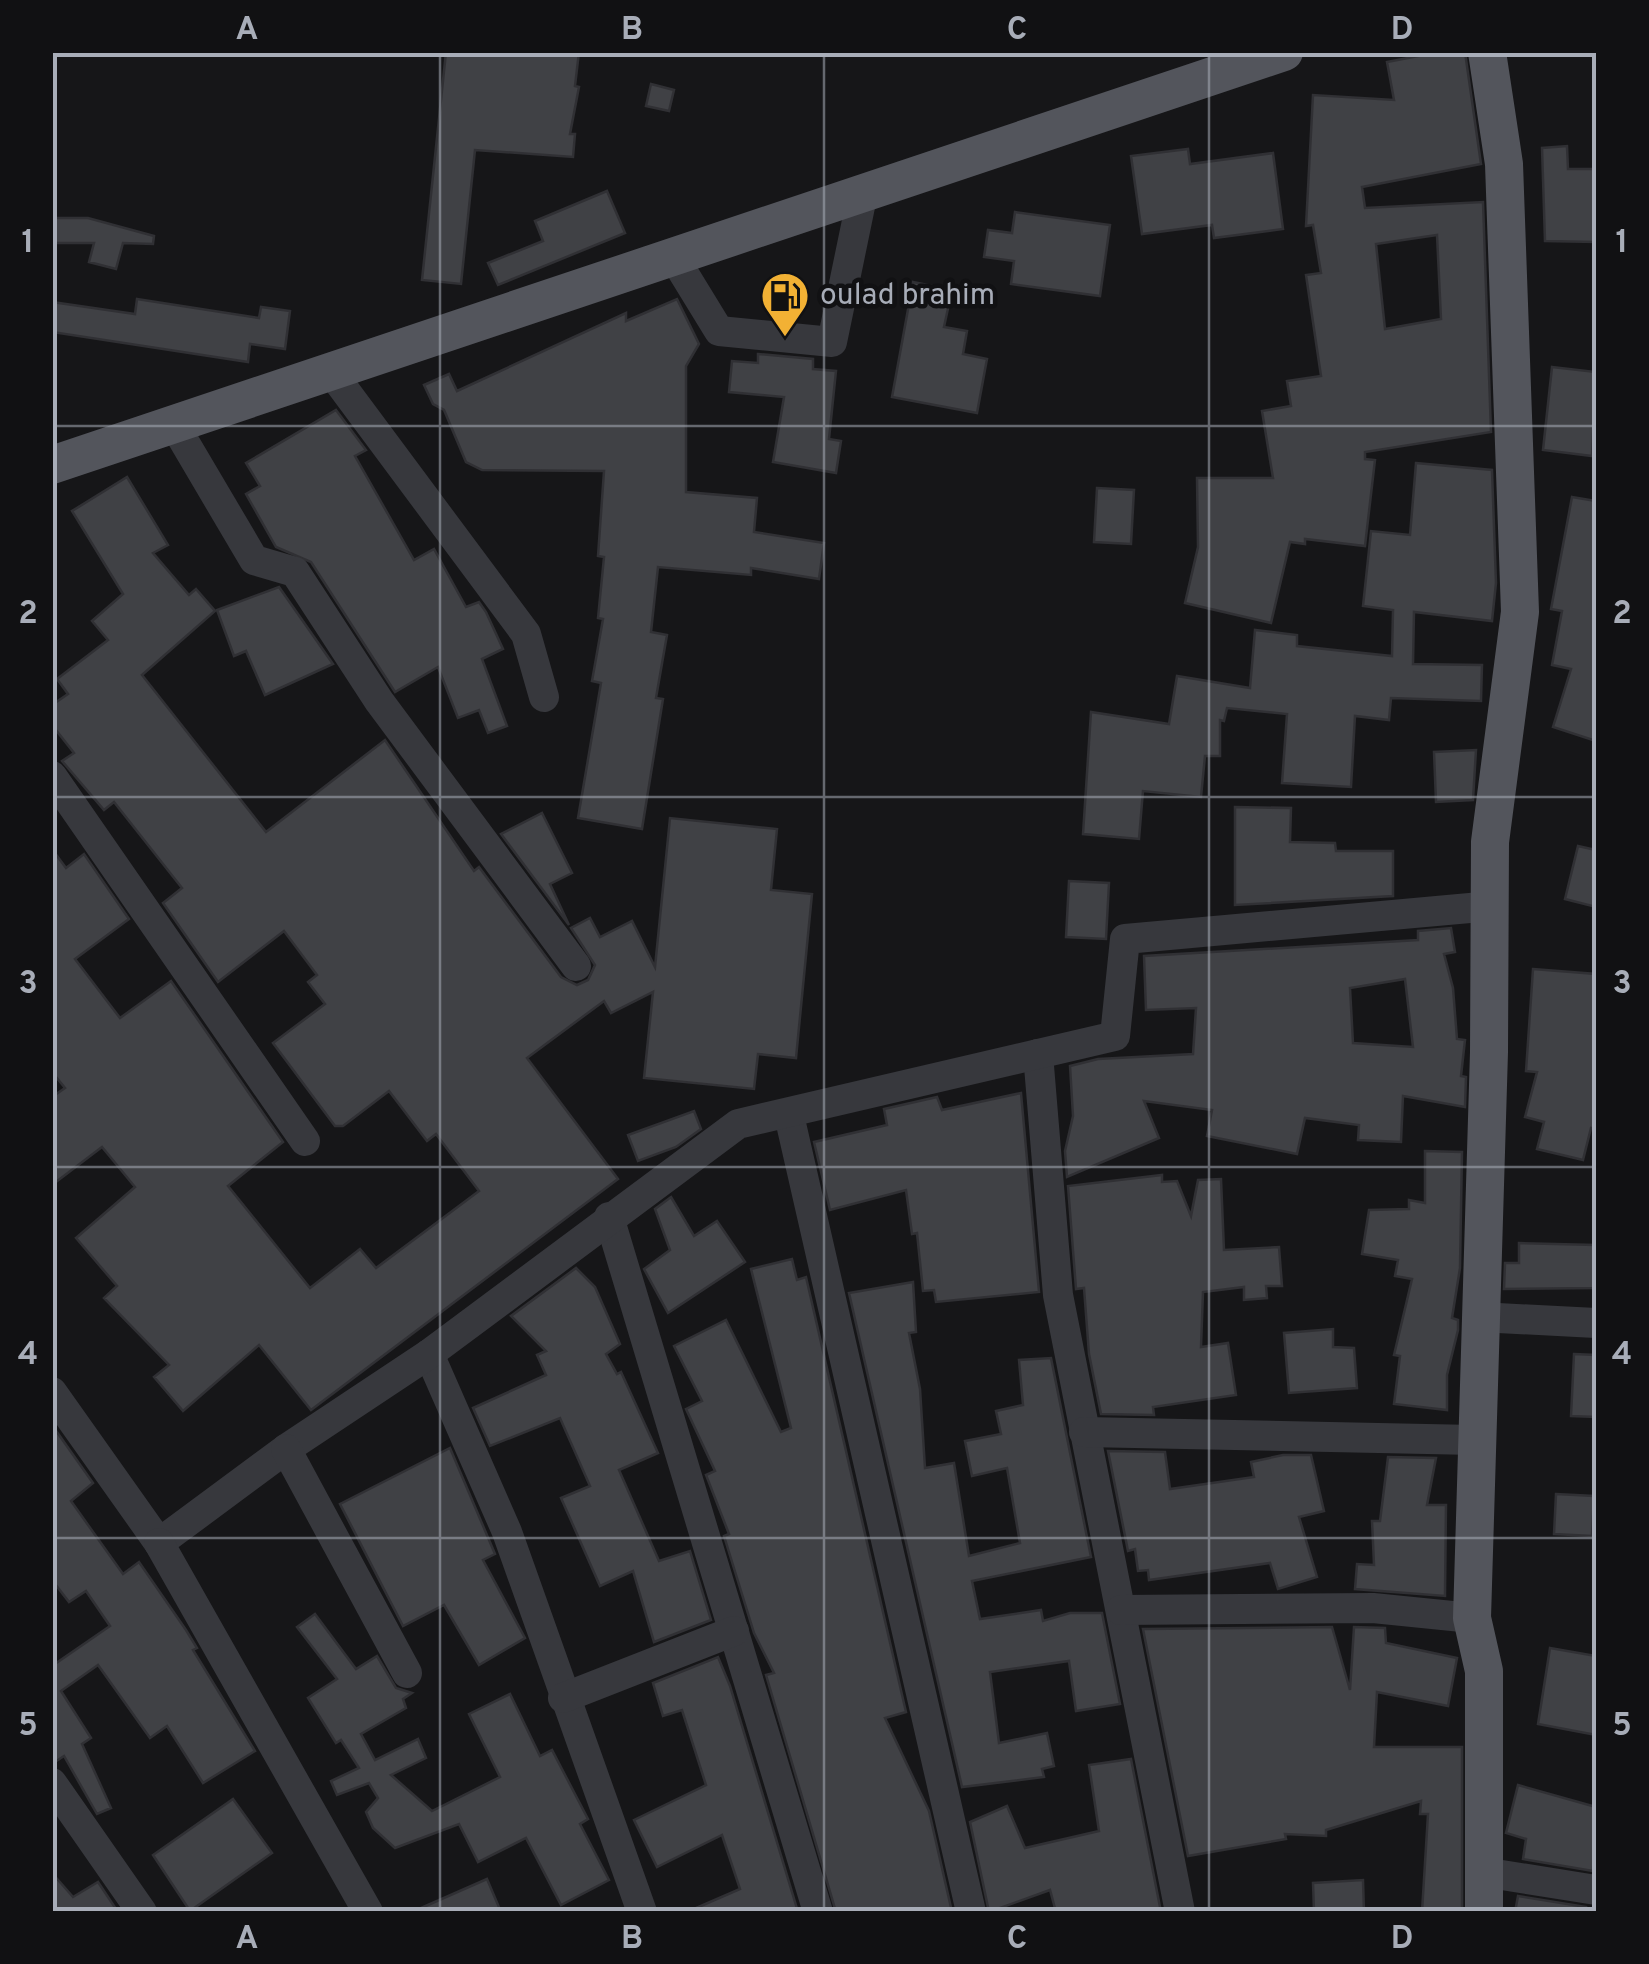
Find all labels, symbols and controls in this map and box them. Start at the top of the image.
text: A [236,11,258,51]
text: B [621,11,643,51]
text: C [1007,11,1027,51]
text: D [1391,11,1413,51]
text: 1 [22,224,34,264]
text: 1 [1616,224,1628,264]
fuel station icon: oulad brahim [759,270,811,338]
place label: oulad brahim [820,278,995,315]
text: 2 [18,595,38,635]
text: 2 [1612,595,1632,635]
text: 3 [18,965,38,1005]
text: 3 [1612,965,1632,1005]
text: 4 [18,1336,38,1376]
text: 4 [1612,1336,1632,1376]
text: 5 [18,1707,38,1747]
text: 5 [1612,1707,1632,1747]
text: A [236,1920,258,1960]
text: B [621,1920,643,1960]
text: C [1007,1920,1027,1960]
text: D [1391,1920,1413,1960]

